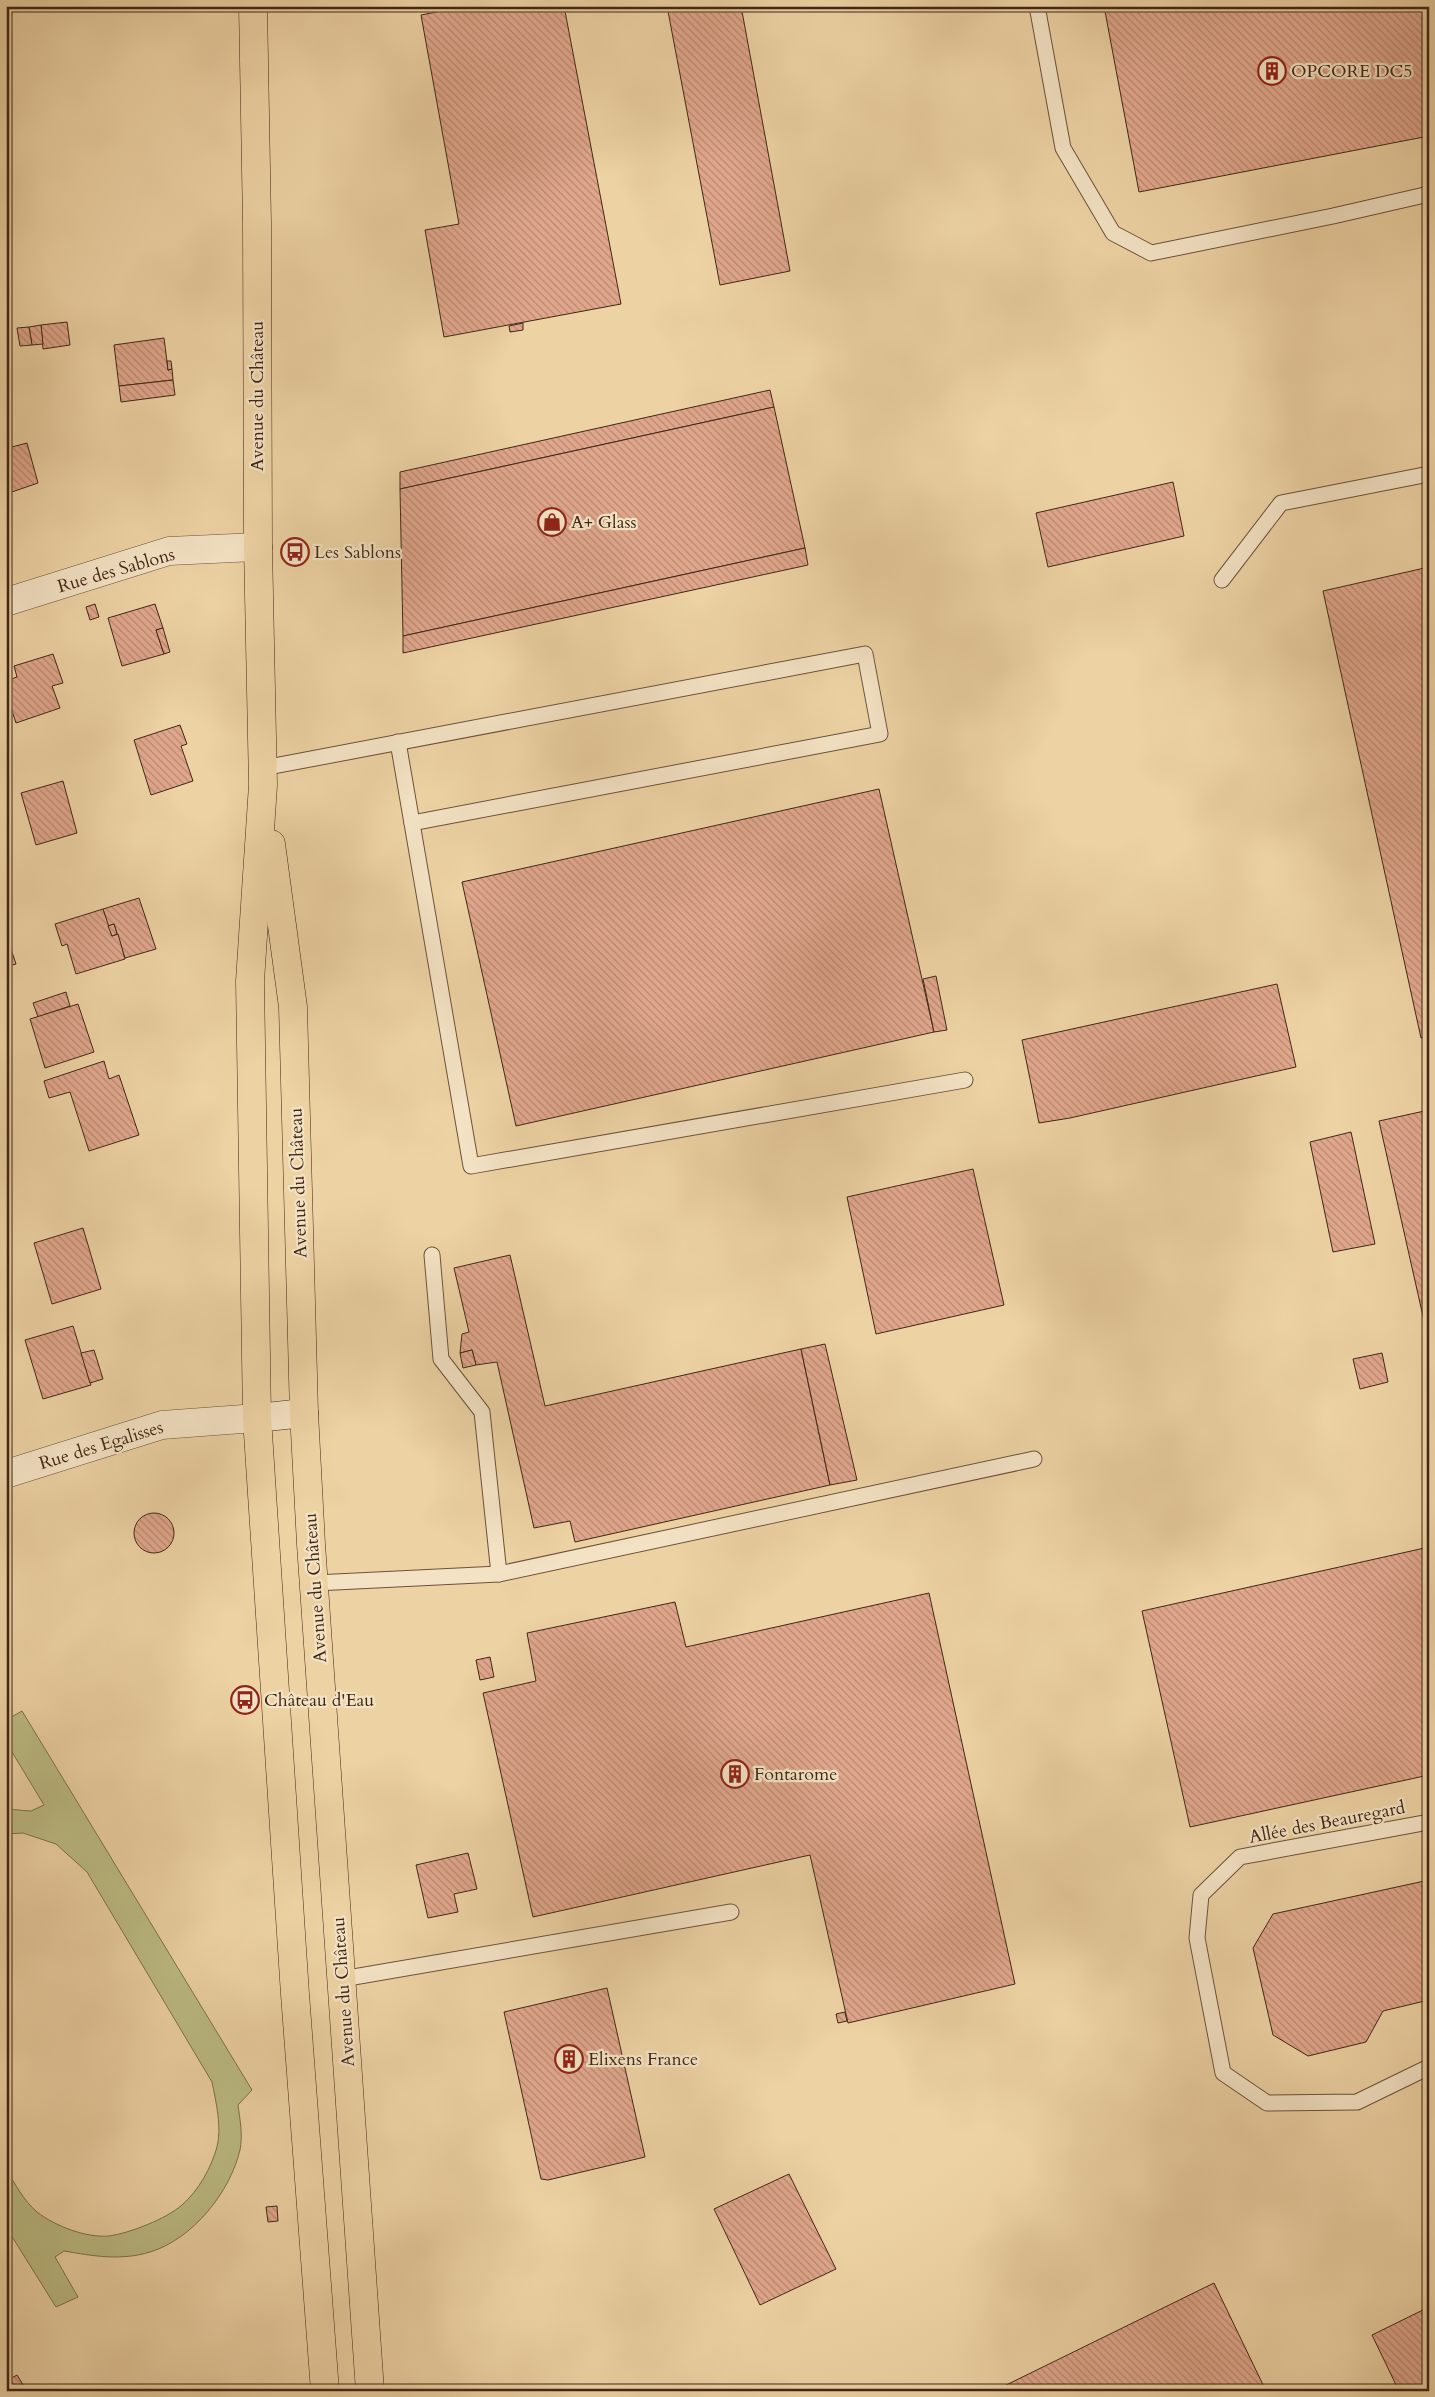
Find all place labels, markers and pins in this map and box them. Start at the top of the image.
building icon: OPCORE DC5 [1257,56,1287,86]
place label: OPCORE DC5 [1291,59,1413,84]
shop icon: A+ Glass [537,507,567,537]
place label: A+ Glass [571,510,637,535]
bus stop icon: Les Sablons [280,537,310,567]
place label: Les Sablons [314,540,401,565]
bus stop icon: Château d'Eau [230,1685,260,1715]
place label: Château d'Eau [264,1688,374,1713]
building icon: Fontarome [720,1759,750,1789]
place label: Fontarome [754,1762,837,1787]
building icon: Elixens France [554,2044,584,2074]
place label: Elixens France [588,2047,698,2072]

